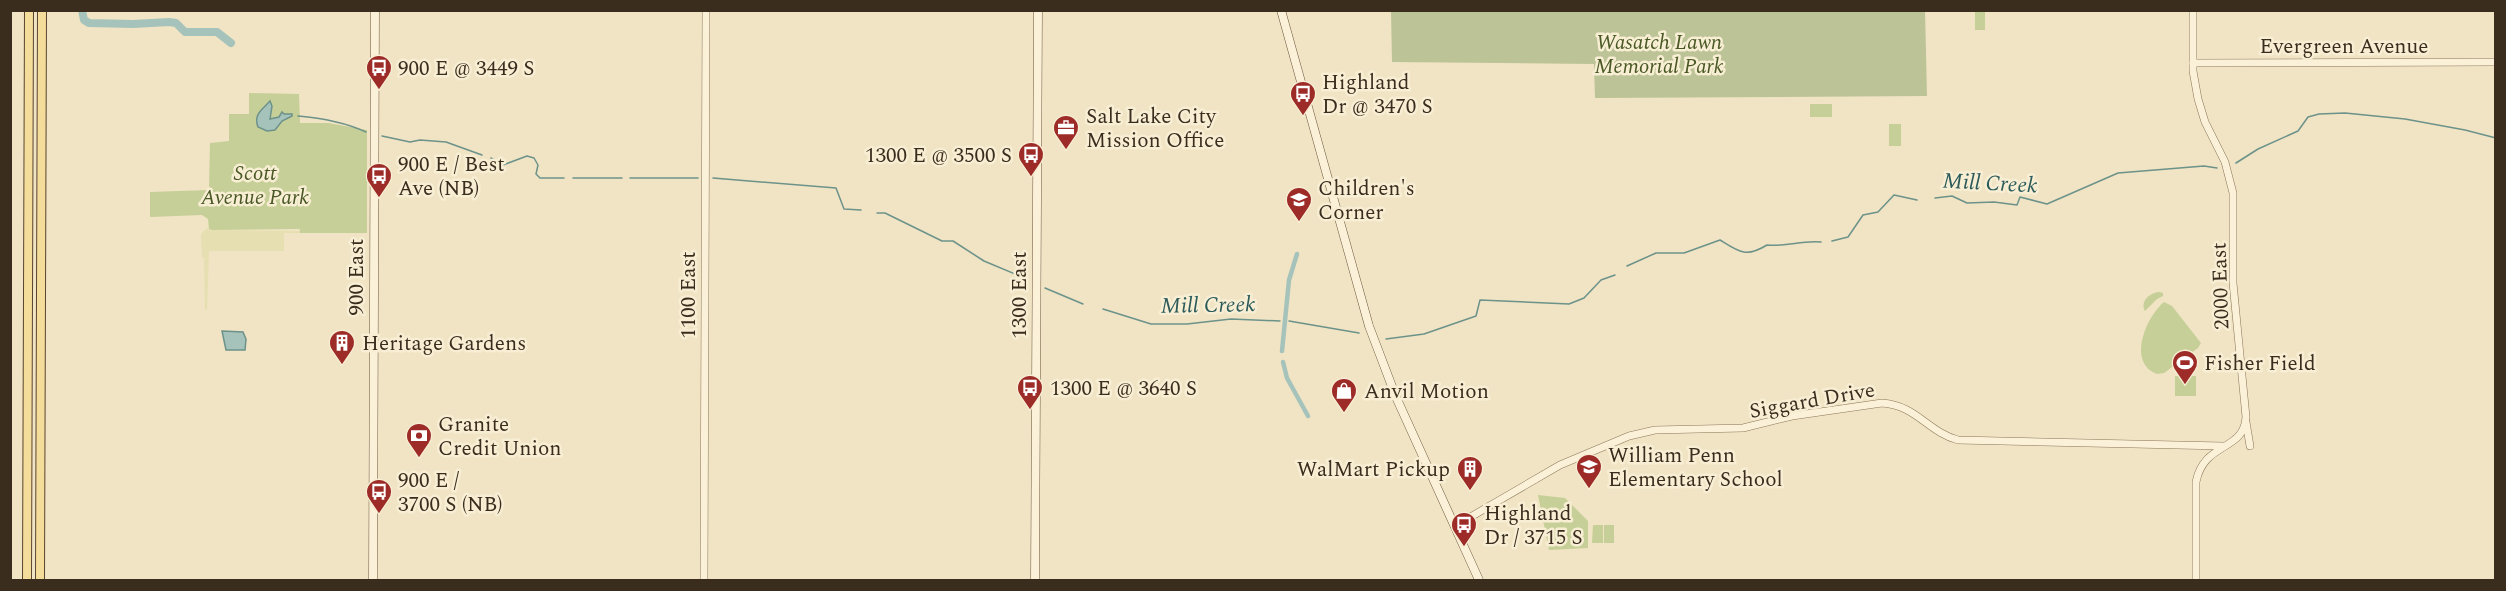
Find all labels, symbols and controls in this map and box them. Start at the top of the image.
park label: Wasatch Lawn Memorial Park [1594,27,1724,83]
street label: Evergreen Avenue [2260,31,2429,63]
bus stop icon: 900 E @ 3449 S [364,53,394,91]
place label: 900 E @ 3449 S [398,53,534,85]
place label: Highland Dr @ 3470 S [1322,67,1433,123]
bus stop icon: Highland Dr @ 3470 S [1288,79,1318,117]
place label: Salt Lake City Mission Office [1086,101,1224,157]
office icon: Salt Lake City Mission Office [1051,113,1081,151]
place label: 1300 E @ 3500 S [865,140,1012,172]
bus stop icon: 1300 E @ 3500 S [1016,140,1046,178]
place label: 900 E / Best Ave (NB) [398,149,505,205]
park label: Scott Avenue Park [200,158,309,214]
bus stop icon: 900 E / Best Ave (NB) [364,161,394,199]
water label: Mill Creek [1942,165,2038,202]
place label: Children's Corner [1318,173,1415,229]
school or university icon: Children's Corner [1284,185,1314,223]
street label: 900 East [341,238,373,316]
street label: 2000 East [2203,242,2239,330]
street label: 1100 East [673,251,705,339]
street label: 1300 East [1004,251,1036,339]
water label: Mill Creek [1160,288,1256,323]
building icon: Heritage Gardens [327,328,357,366]
place label: Heritage Gardens [362,328,526,360]
sports icon: Fisher Field [2170,348,2200,386]
place label: Fisher Field [2204,348,2316,380]
bus stop icon: 1300 E @ 3640 S [1015,373,1045,411]
place label: 1300 E @ 3640 S [1050,373,1197,405]
street label: Siggard Drive [1747,374,1878,428]
shop icon: Anvil Motion [1329,376,1359,414]
place label: Anvil Motion [1364,376,1489,408]
place label: Granite Credit Union [438,409,562,465]
bank icon: Granite Credit Union [404,421,434,459]
place label: William Penn Elementary School [1608,440,1783,496]
school or university icon: William Penn Elementary School [1574,452,1604,490]
place label: WalMart Pickup [1297,454,1450,486]
building icon: WalMart Pickup [1455,454,1485,492]
place label: 900 E / 3700 S (NB) [398,465,503,521]
bus stop icon: 900 E / 3700 S (NB) [364,477,394,515]
place label: Highland Dr / 3715 S [1484,498,1583,554]
bus stop icon: Highland Dr / 3715 S [1449,510,1479,548]

